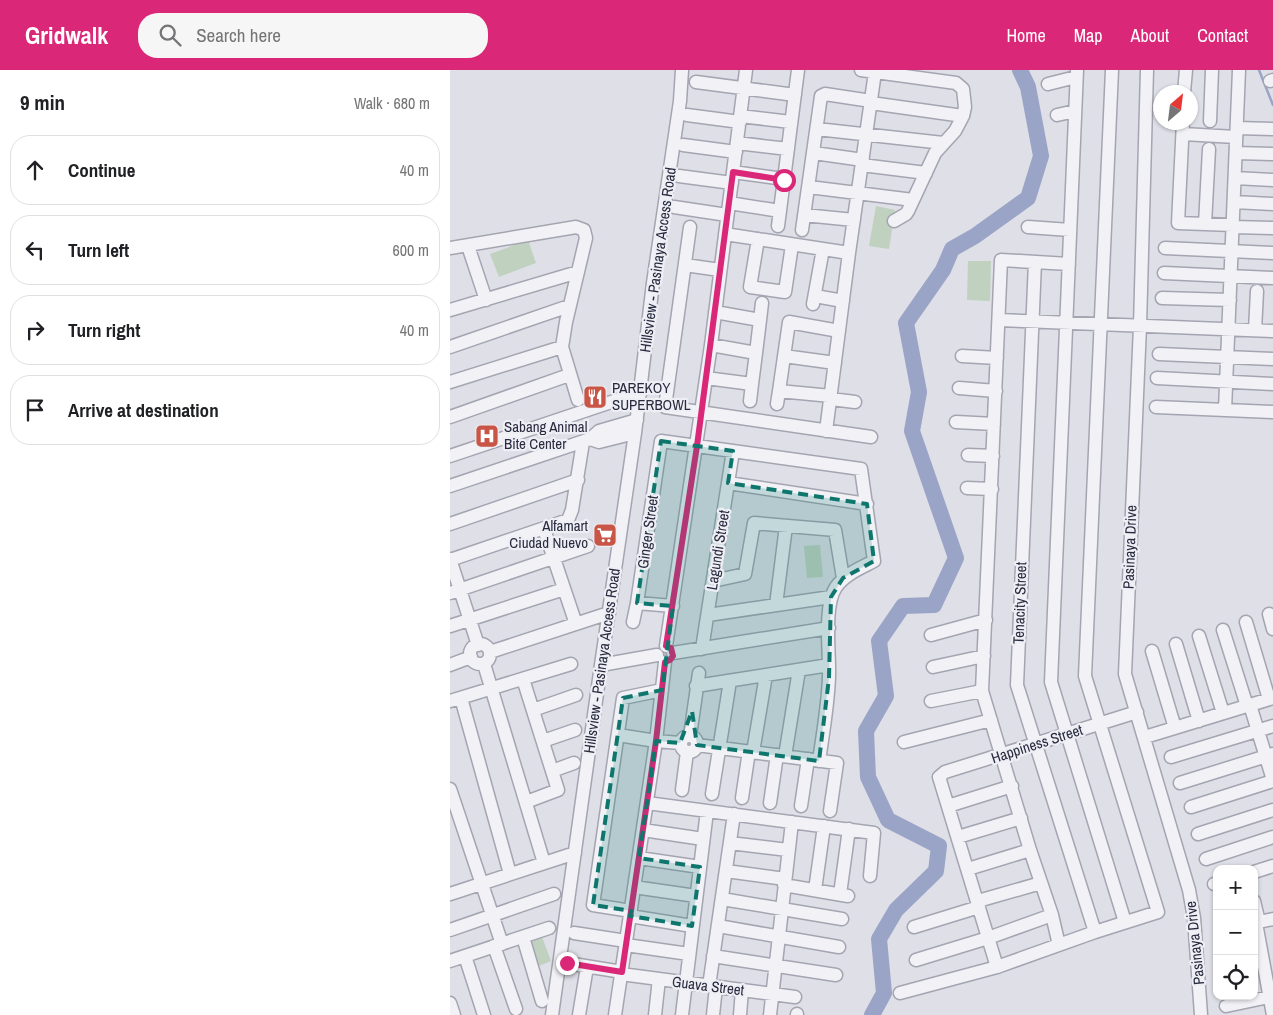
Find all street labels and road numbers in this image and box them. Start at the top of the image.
street label: Hillsview - Pasinaya Access Road [634,166,681,354]
street label: Ginger Street [632,493,663,570]
street label: Pasinaya Drive [1118,504,1141,589]
street label: Lagundi Street [701,508,734,591]
street label: Tenacity Street [1008,561,1031,644]
street label: Hillsview - Pasinaya Access Road [578,567,625,755]
street label: Happiness Street [988,719,1086,768]
street label: Pasinaya Drive [1180,900,1209,986]
street label: Guava Street [671,971,746,1000]

